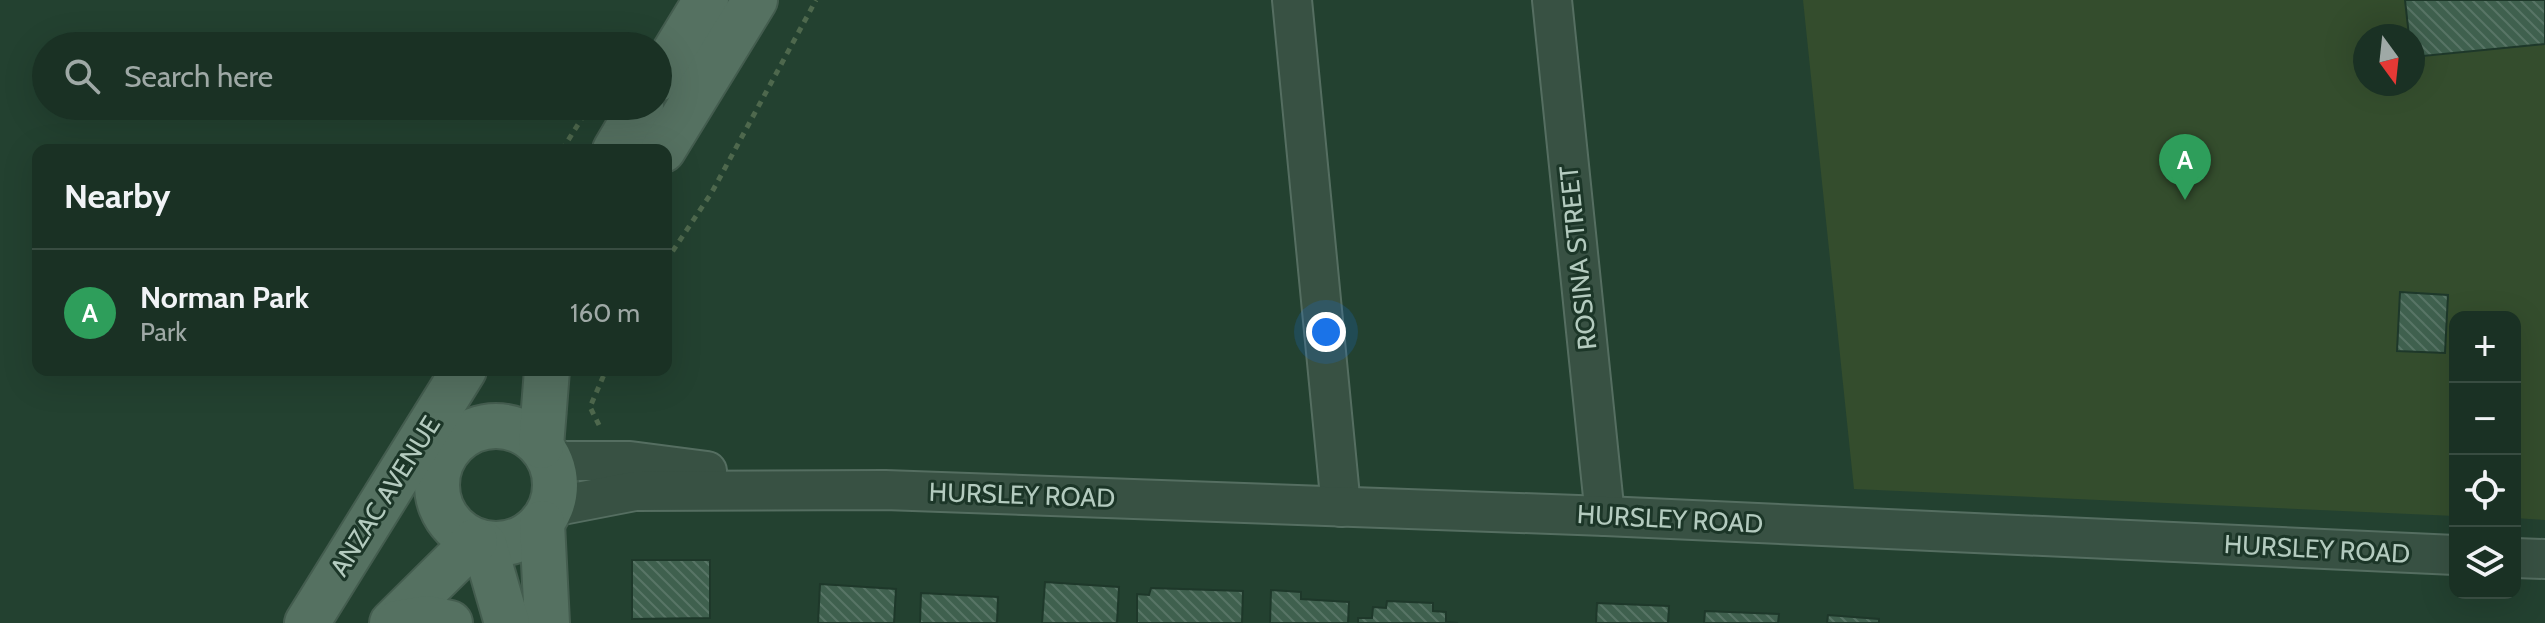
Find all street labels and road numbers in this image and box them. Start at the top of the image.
street label: ROSINA STREET [1552,164,1604,352]
street label: ANZAC AVENUE [323,410,447,582]
street label: HURSLEY ROAD [928,476,1116,514]
street label: HURSLEY ROAD [1576,498,1764,540]
street label: HURSLEY ROAD [2223,528,2411,570]

